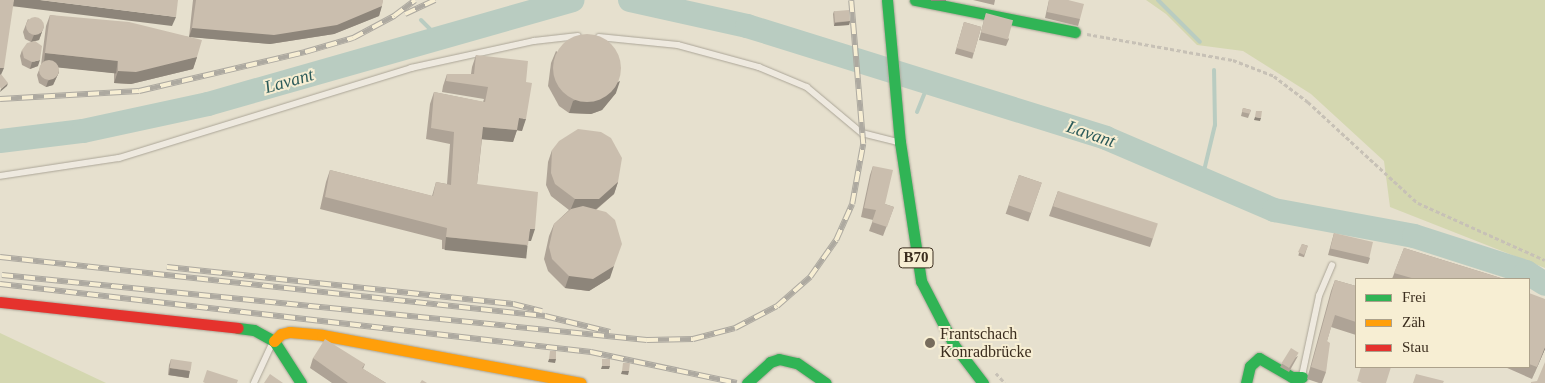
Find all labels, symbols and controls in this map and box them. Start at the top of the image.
water label: Lavant [262,64,316,98]
water label: Lavant [1064,116,1118,152]
road number: B70 [897,246,935,270]
legend [1355,278,1530,368]
text: Frei [1402,289,1426,305]
text: Zäh [1402,314,1425,330]
place label: Frantschach Konradbrücke [940,324,1032,362]
marker: Frantschach Konradbrücke [924,337,936,349]
text: Stau [1402,339,1429,355]

